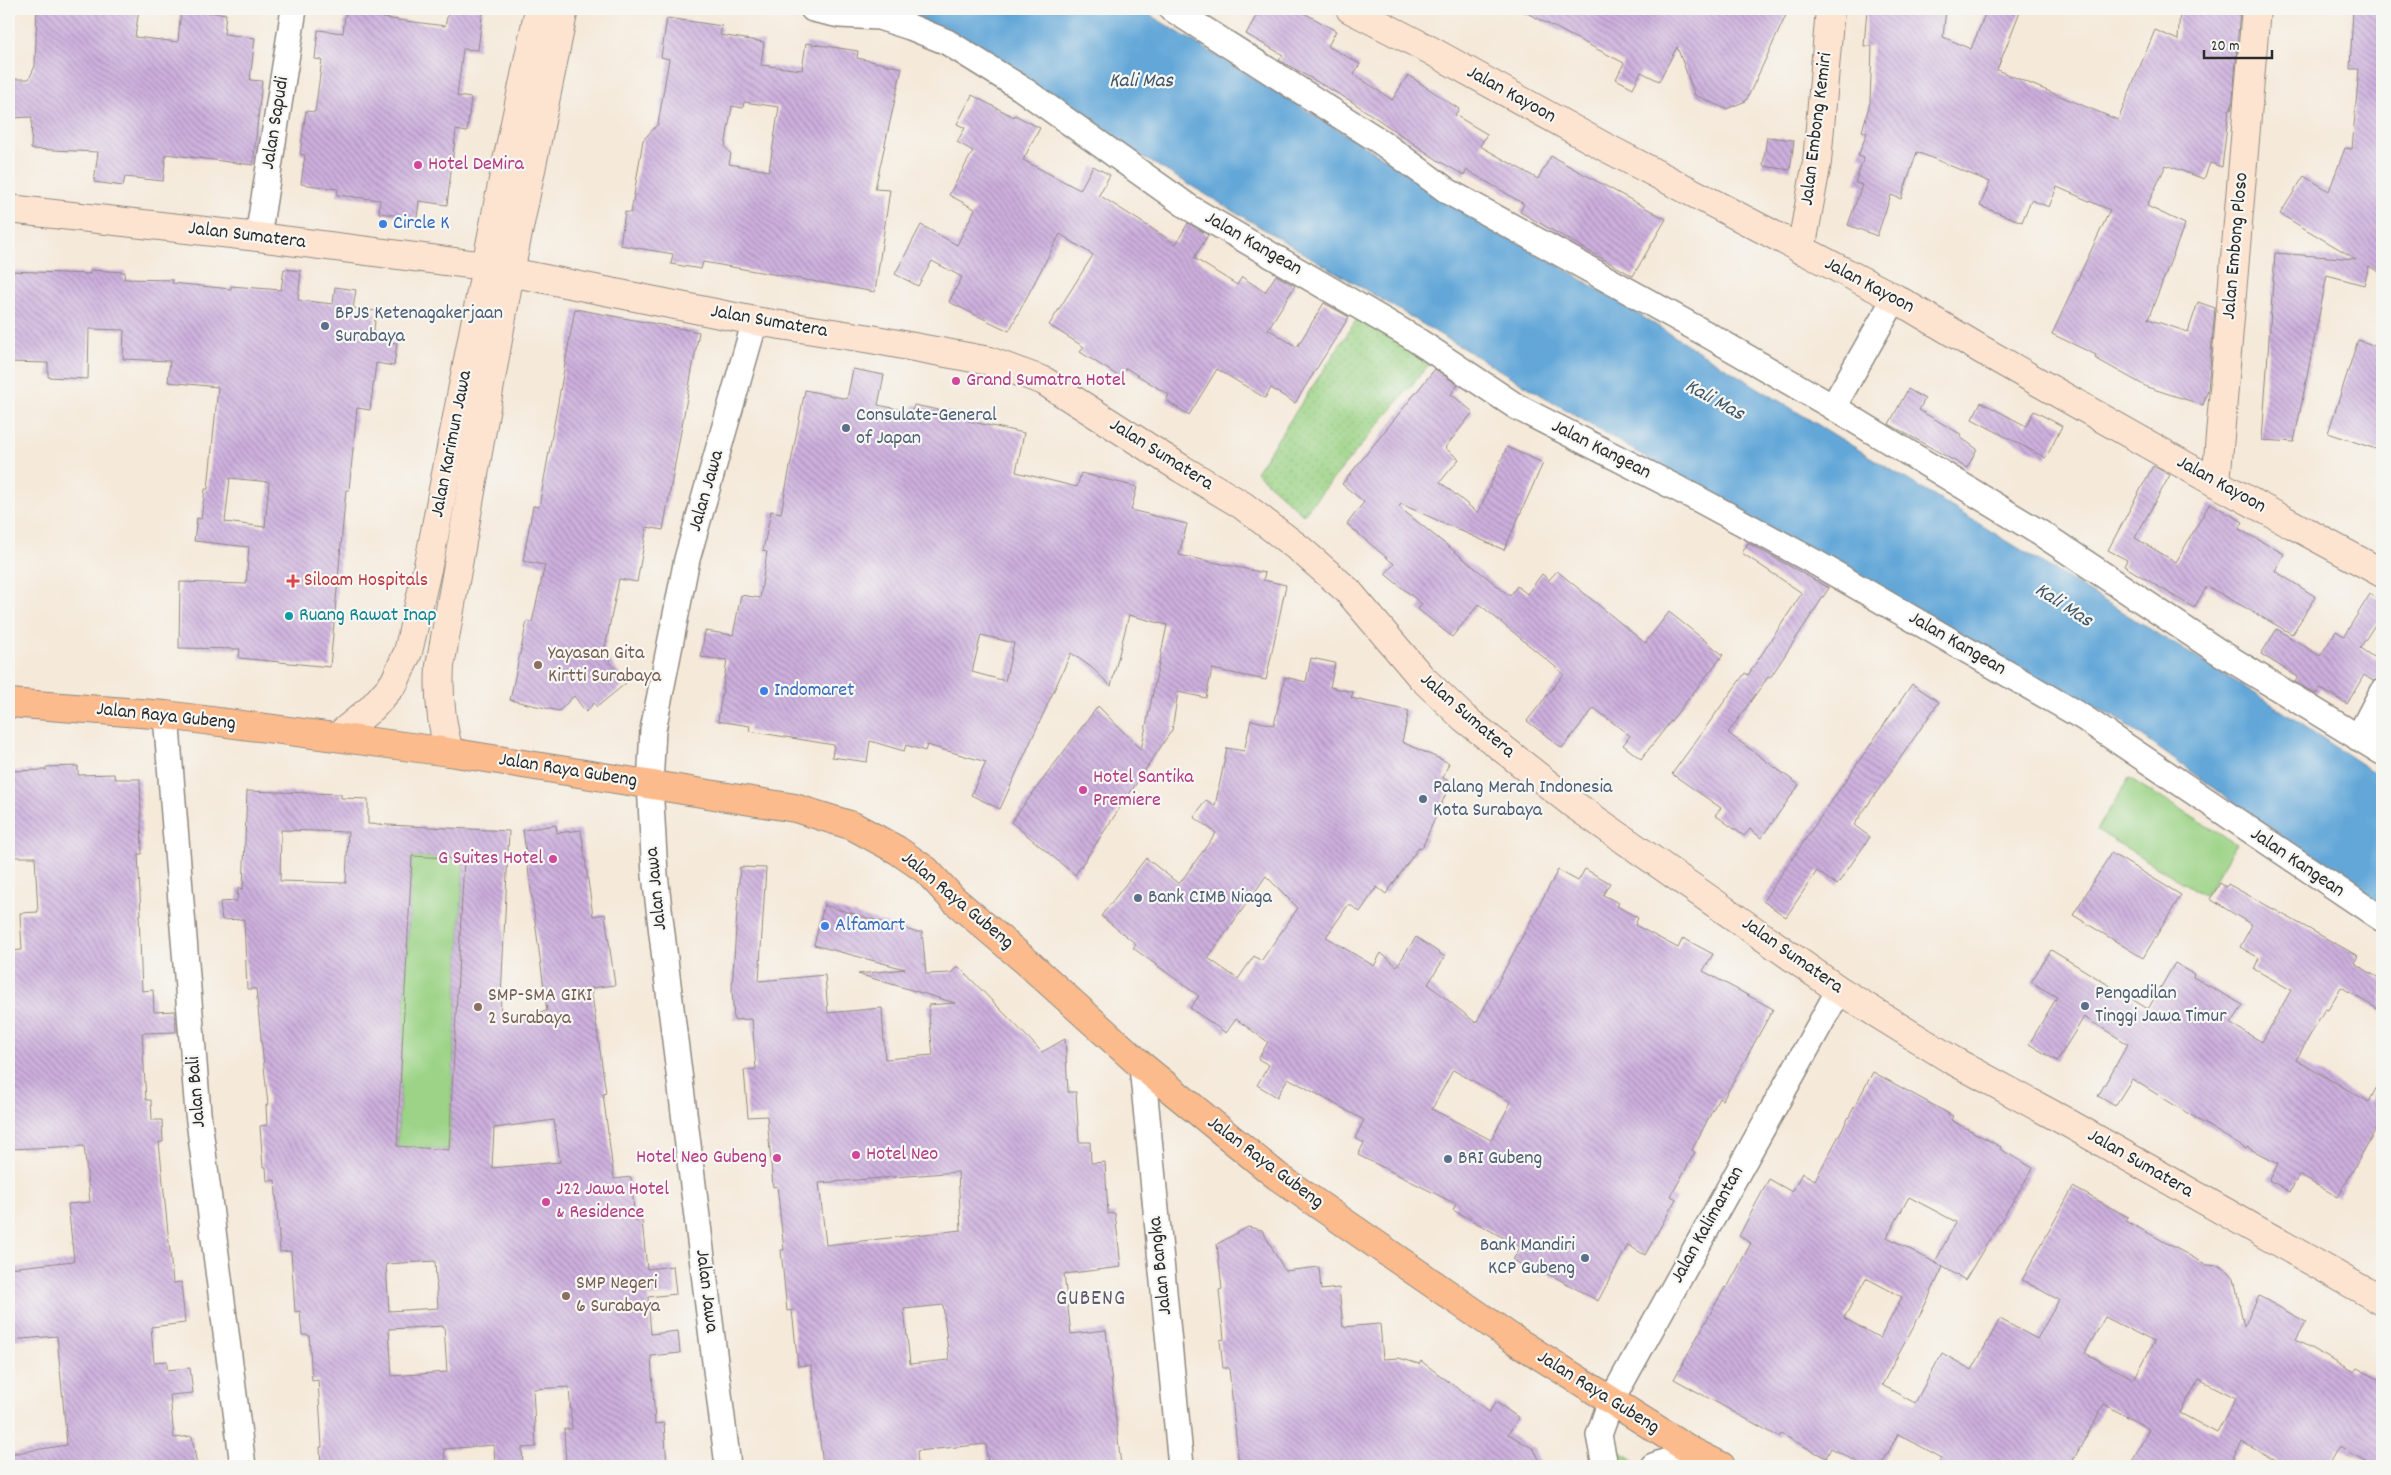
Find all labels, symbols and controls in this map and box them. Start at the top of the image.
scale bar [2204,28,2271,60]
text: 20 m [2211,36,2239,58]
street label: Jalan Embong Kemiri [1794,50,1840,207]
street label: Jalan Kayoon [1461,59,1561,131]
water label: Kali Mas [1109,67,1174,97]
street label: Jalan Sapudi [255,74,297,171]
place label: Hotel DeMira [428,151,525,179]
marker: Hotel DeMira [412,159,424,171]
street label: Jalan Embong Ploso [2216,171,2256,321]
street label: Jalan Kangean [1199,205,1307,283]
place label: Circle K [393,210,449,238]
street label: Jalan Sumatera [187,215,308,257]
marker: Circle K [377,218,389,230]
street label: Jalan Kayoon [1819,251,1919,321]
street label: Jalan Sumatera [708,298,830,346]
place label: BPJS Ketenagakerjaan Surabaya [335,300,503,351]
marker: BPJS Ketenagakerjaan Surabaya [319,320,331,332]
street label: Jalan Karimun Jawa [424,367,480,520]
place label: Grand Sumatra Hotel [966,367,1126,395]
water label: Kali Mas [1679,372,1750,430]
marker: Grand Sumatra Hotel [950,375,962,387]
place label: Consulate-General of Japan [856,402,997,453]
street label: Jalan Sumatera [1103,412,1219,499]
street label: Jalan Kangean [1546,413,1656,487]
marker: Consulate-General of Japan [840,422,852,434]
street label: Jalan Jawa [682,446,732,535]
street label: Jalan Kayoon [2171,449,2271,521]
place label: Siloam Hospitals [304,567,428,595]
marker: Siloam Hospitals [286,574,300,588]
water label: Kali Mas [2028,576,2099,637]
place label: Ruang Rawat Inap [299,602,437,630]
street label: Jalan Kangean [1903,605,2011,683]
marker: Ruang Rawat Inap [283,610,295,622]
place label: Yayasan Gita Kirtti Surabaya [548,640,662,691]
marker: Yayasan Gita Kirtti Surabaya [532,659,544,671]
street label: Jalan Sumatera [1413,667,1521,766]
place label: Indomaret [774,677,854,705]
marker: Indomaret [758,685,770,697]
street label: Jalan Raya Gubeng [95,696,237,738]
street label: Jalan Raya Gubeng [497,746,639,796]
place label: Hotel Santika Premiere [1093,764,1194,815]
place label: Palang Merah Indonesia Kota Surabaya [1433,774,1613,825]
marker: Hotel Santika Premiere [1077,784,1089,796]
marker: Palang Merah Indonesia Kota Surabaya [1417,793,1429,805]
street label: Jalan Kangean [2244,821,2350,905]
place label: G Suites Hotel [438,845,543,873]
street label: Jalan Jawa [639,845,675,932]
street label: Jalan Raya Gubeng [894,845,1020,957]
marker: G Suites Hotel [547,853,559,865]
place label: Bank CIMB Niaga [1148,884,1272,912]
marker: Bank CIMB Niaga [1132,892,1144,904]
street label: Jalan Sumatera [1736,911,1849,1002]
place label: Alfamart [835,912,905,940]
marker: Alfamart [819,920,831,932]
place label: Pengadilan Tinggi Jawa Timur [2095,980,2227,1031]
place label: SMP-SMA GIKI 2 Surabaya [488,982,592,1033]
marker: Pengadilan Tinggi Jawa Timur [2079,1000,2091,1012]
marker: SMP-SMA GIKI 2 Surabaya [472,1001,484,1013]
street label: Jalan Bali [180,1055,214,1129]
street label: Jalan Raya Gubeng [1201,1110,1329,1216]
street label: Jalan Sumatera [2082,1122,2199,1206]
place label: Hotel Neo [866,1141,938,1169]
place label: Hotel Neo Gubeng [636,1144,767,1172]
place label: BRI Gubeng [1458,1145,1542,1173]
marker: Hotel Neo [850,1149,862,1161]
marker: Hotel Neo Gubeng [771,1152,783,1164]
marker: BRI Gubeng [1442,1153,1454,1165]
street label: Jalan Kalimantan [1664,1161,1752,1289]
place label: J22 Jawa Hotel & Residence [556,1176,669,1227]
marker: J22 Jawa Hotel & Residence [540,1196,552,1208]
street label: Jalan Bangka [1142,1215,1180,1317]
place label: Bank Mandiri KCP Gubeng [1480,1232,1575,1283]
street label: Jalan Jawa [687,1248,725,1335]
marker: Bank Mandiri KCP Gubeng [1579,1252,1591,1264]
place label: SMP Negeri 6 Surabaya [576,1270,661,1321]
district label: GUBENG [1056,1284,1126,1315]
marker: SMP Negeri 6 Surabaya [560,1290,572,1302]
street label: Jalan Raya Gubeng [1531,1344,1665,1442]

